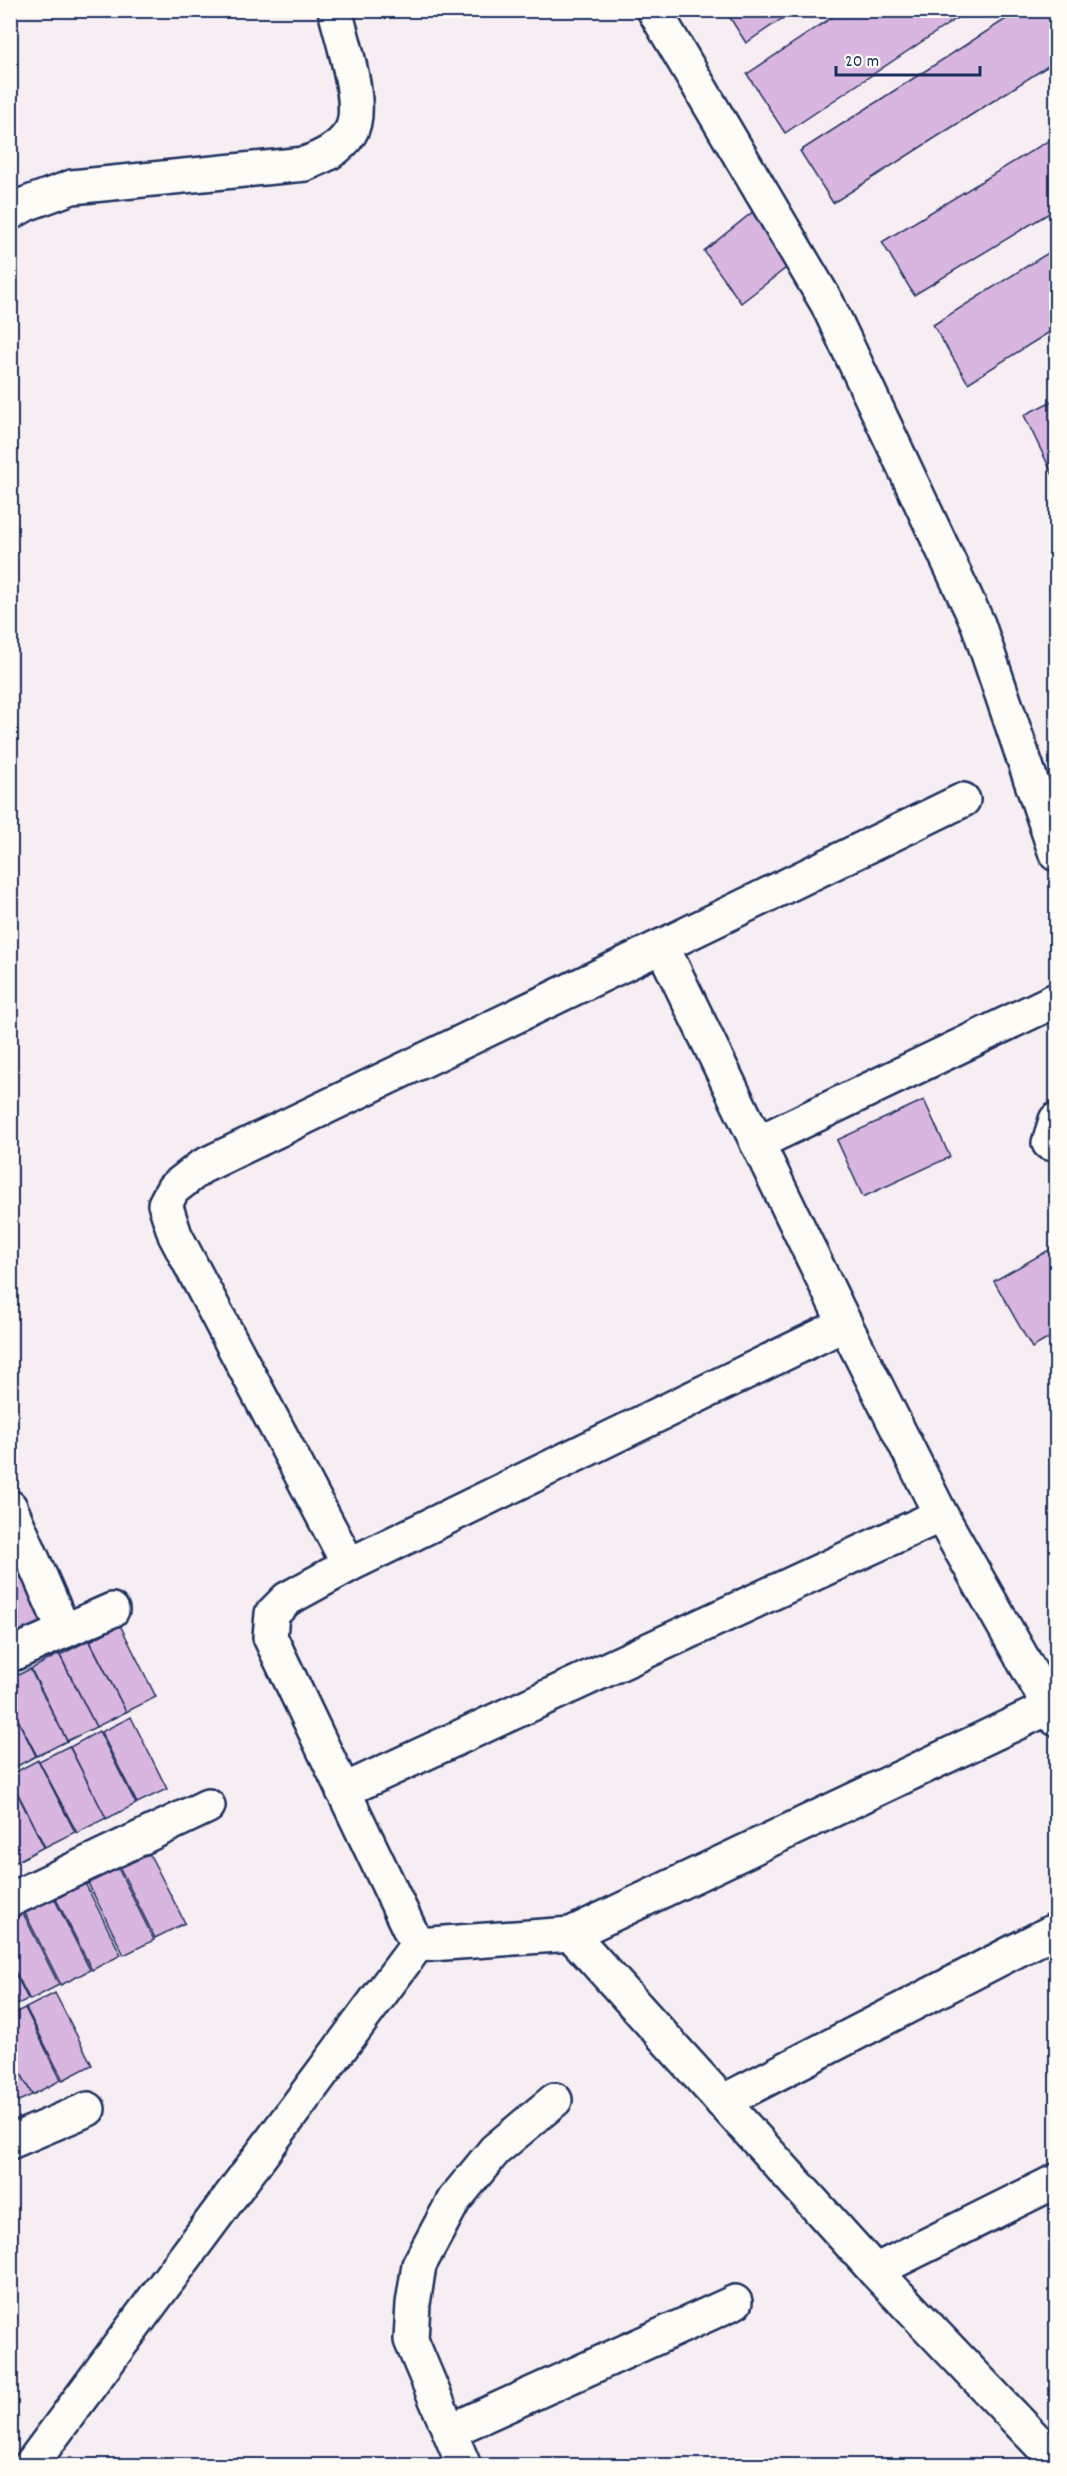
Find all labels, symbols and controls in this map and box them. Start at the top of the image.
scale bar [836,39,980,77]
text: 20 m [845,50,879,75]

